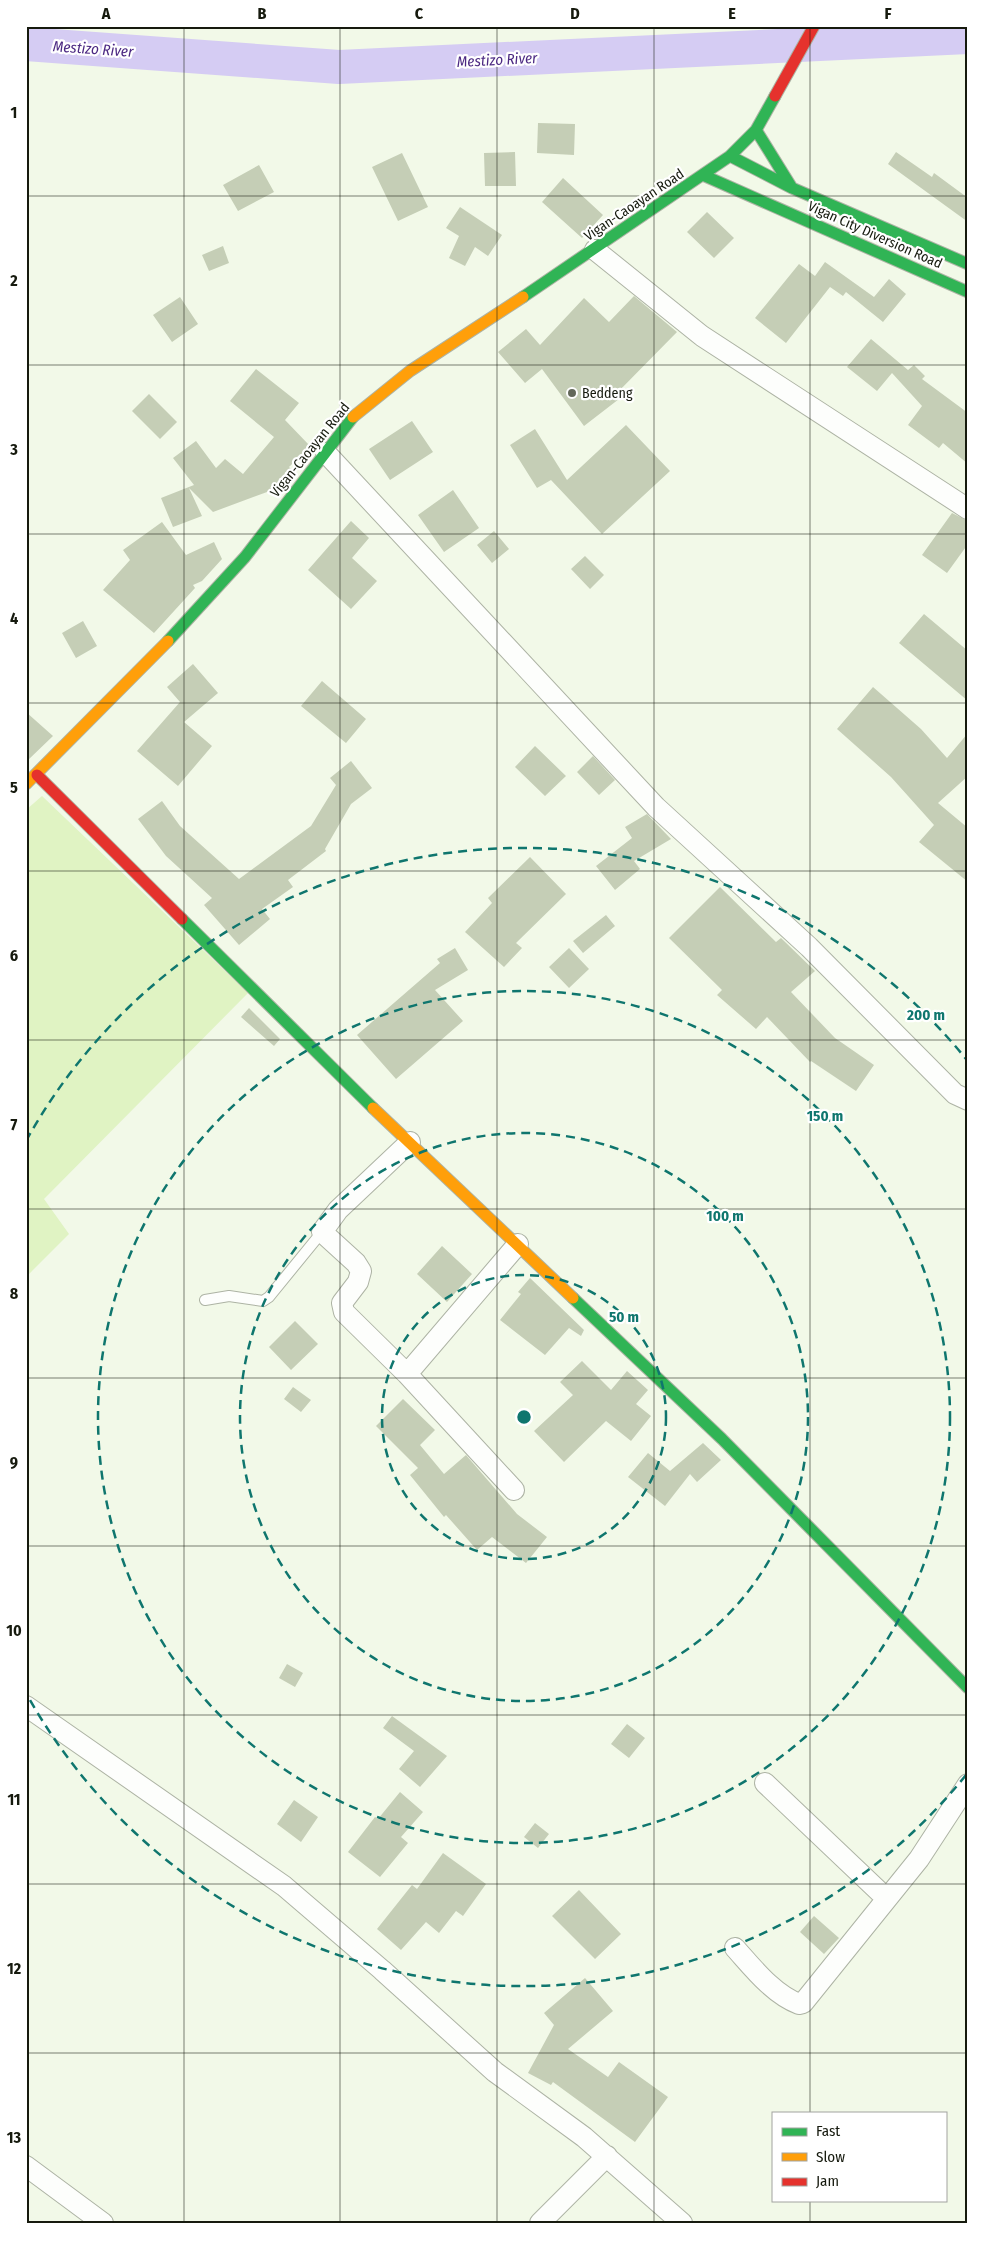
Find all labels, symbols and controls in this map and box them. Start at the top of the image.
text: A [101,4,111,23]
text: B [258,4,267,23]
text: C [415,4,424,23]
text: D [570,4,580,23]
text: E [728,4,736,23]
text: F [884,4,892,23]
water label: Mestizo River [52,37,135,61]
water label: Mestizo River [456,49,539,71]
text: 1 [11,103,17,122]
street label: Vigan-Caoayan Road [581,165,687,245]
street label: Vigan City Diversion Road [805,198,945,272]
text: 2 [9,271,18,290]
place label: Beddeng [582,385,633,402]
marker: Beddeng [566,387,578,399]
street label: Vigan-Caoayan Road [267,399,353,501]
text: 3 [9,440,18,459]
text: 4 [10,609,18,628]
text: 5 [10,778,18,797]
text: 6 [10,946,18,965]
text: 200 m [906,1006,945,1024]
text: 150 m [807,1107,843,1125]
text: 7 [11,1115,18,1134]
text: 100 m [706,1207,744,1225]
text: 8 [10,1284,19,1303]
text: 50 m [609,1308,639,1326]
centre of rings [515,1408,533,1426]
text: 9 [10,1453,18,1472]
text: 10 [6,1621,22,1640]
text: 11 [7,1790,21,1809]
text: 12 [7,1959,22,1978]
legend [772,2112,946,2202]
text: Fast [816,2122,840,2140]
text: 13 [7,2128,22,2147]
text: Slow [816,2148,845,2166]
text: Jam [816,2172,839,2190]

